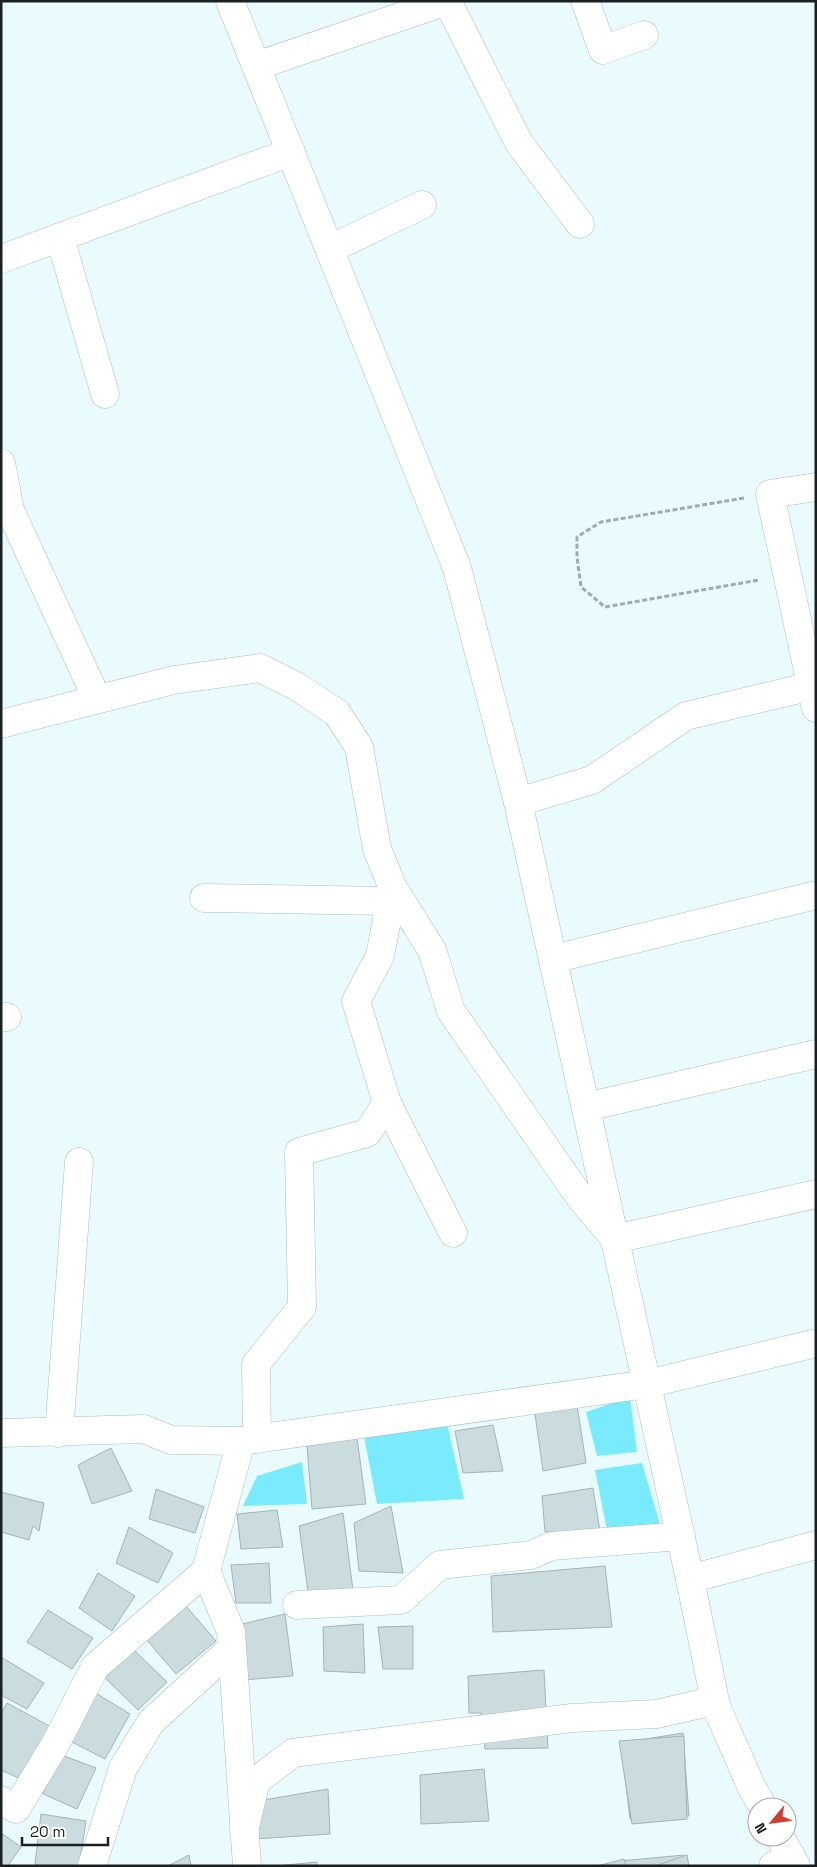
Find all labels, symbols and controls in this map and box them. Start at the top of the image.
north arrow [747,1797,797,1847]
scale bar [22,1814,109,1846]
text: N [750,1820,771,1837]
text: 20 m [30,1822,65,1841]

